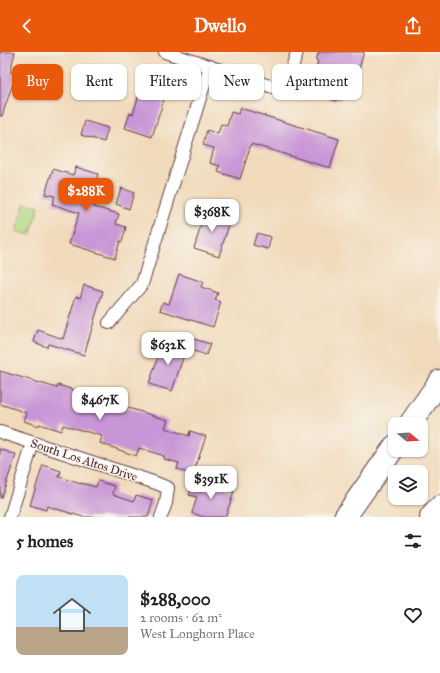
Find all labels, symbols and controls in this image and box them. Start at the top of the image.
icon: back [16,15,38,37]
text: Dwello [194,15,246,37]
icon: share [402,15,424,37]
chip: Buy [12,64,63,100]
chip: Rent [71,64,127,100]
chip: Filters [135,64,201,100]
chip: New [209,64,264,100]
chip: Apartment [272,64,362,100]
pin: $288K [58,178,114,212]
text: $288K [67,183,105,199]
pin: $368K [184,199,240,233]
text: $368K [194,204,230,220]
pin: $632K [140,332,196,366]
text: $632K [150,337,186,353]
pin: $467K [72,387,128,421]
text: $467K [81,392,119,408]
north arrow [388,417,428,457]
map controls [388,417,428,505]
street label: South Los Altos Drive [29,436,139,484]
button: layers [388,465,428,505]
pin: $391K [183,466,239,500]
text: $391K [194,471,228,487]
icon: filters [402,530,424,552]
text: 5 homes [16,531,73,552]
text: $288,000 [140,589,211,610]
icon: home [48,591,96,639]
icon: heart [402,604,424,626]
text: 2 rooms · 62 m² [140,610,222,626]
text: West Longhorn Place [140,626,255,642]

